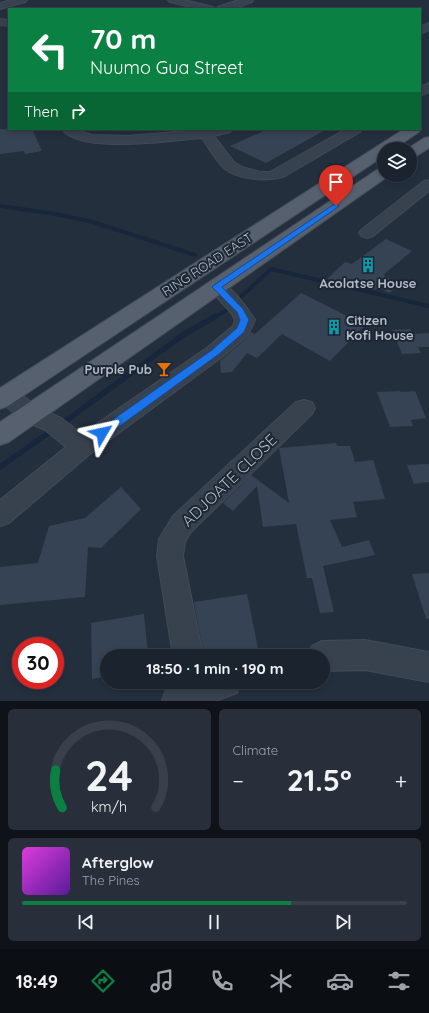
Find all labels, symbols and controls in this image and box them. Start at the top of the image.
text: 70 m [90,21,156,56]
icon: left [24,24,76,76]
text: Nuumo Gua Street [90,56,244,79]
icon: right [67,100,89,122]
text: Then [24,102,59,121]
map controls [377,142,417,182]
button: layers [377,142,417,182]
pin [319,165,353,206]
icon: arrive [325,171,347,193]
street label: RING ROAD EAST [159,229,255,299]
building icon: Acolatse House [359,256,377,274]
place label: Acolatse House [319,275,417,291]
place label: Citizen Kofi House [346,312,414,343]
building icon: Citizen Kofi House [325,318,343,336]
bar icon: Purple Pub [155,360,173,378]
place label: Purple Pub [85,361,152,377]
position arrow [81,412,123,454]
street label: ADJOATE CLOSE [177,429,281,531]
speed limit sign: 30 [12,637,64,689]
text: 18:50 · 1 min · 190 m [146,659,284,678]
text: Climate [233,742,278,758]
text: 24 [85,748,133,800]
text: 21.5° [287,761,352,799]
text: − [233,767,244,795]
text: + [395,767,407,795]
text: km/h [91,797,127,815]
text: Afterglow [82,853,154,872]
text: The Pines [82,872,140,888]
icon: previous [75,911,97,933]
icon: pause [203,911,225,933]
icon: next [332,911,354,933]
icon: directions [89,967,117,995]
icon: music [148,967,176,995]
icon: phone [208,967,236,995]
icon: climate [267,967,295,995]
icon: car [326,967,354,995]
icon: filters [385,967,413,995]
text: 18:49 [16,970,58,993]

